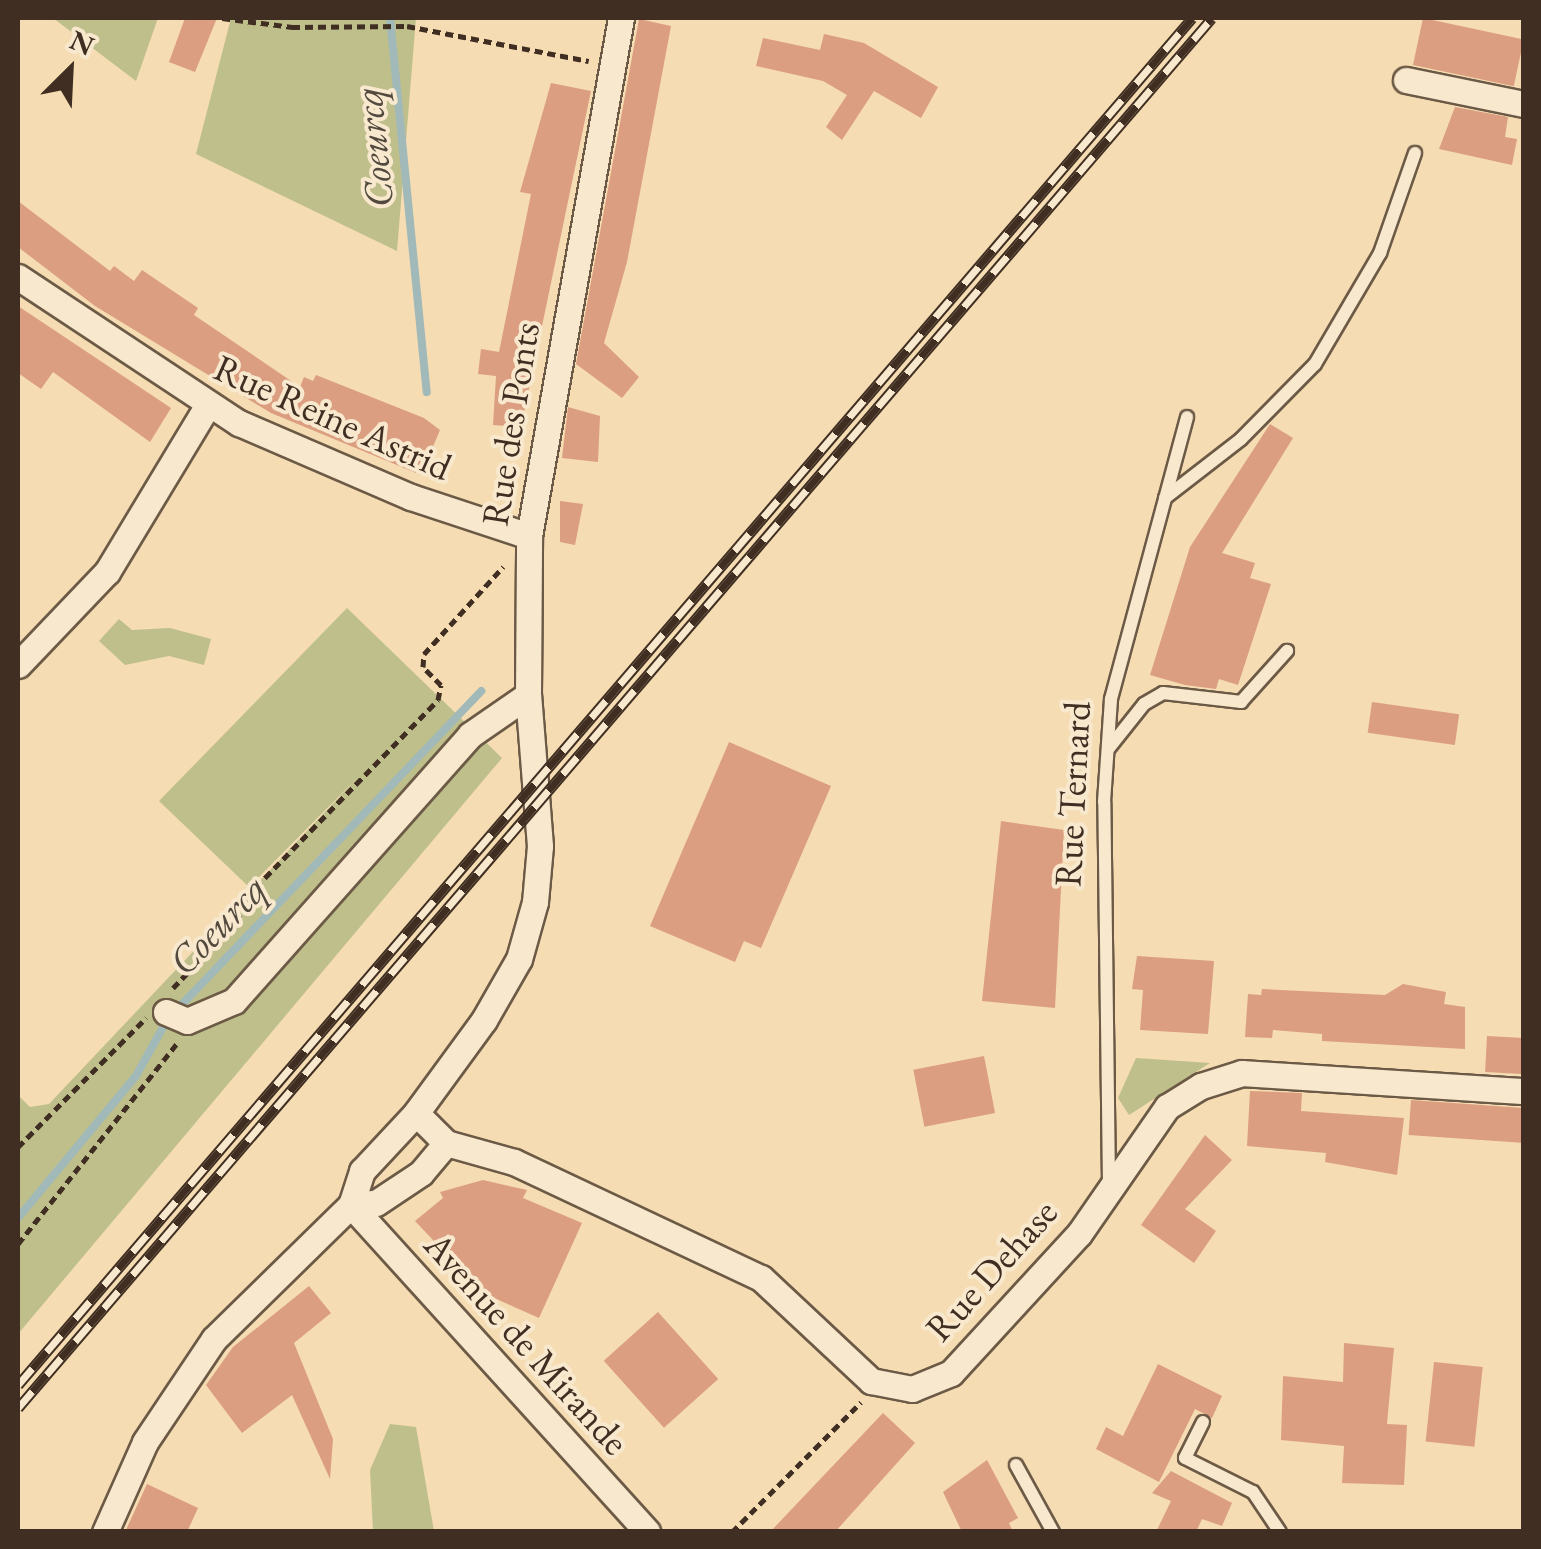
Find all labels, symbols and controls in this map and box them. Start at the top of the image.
north arrow [20,20,120,120]
text: N [65,22,100,64]
water label: Coeurcq [343,86,403,210]
street label: Rue des Ponts [471,319,549,529]
street label: Rue Reine Astrid [207,344,459,490]
street label: Rue Ternard [1044,700,1100,888]
water label: Coeurcq [158,865,276,985]
street label: Rue Dehase [916,1190,1066,1350]
street label: Avenue de Mirande [415,1222,639,1464]

